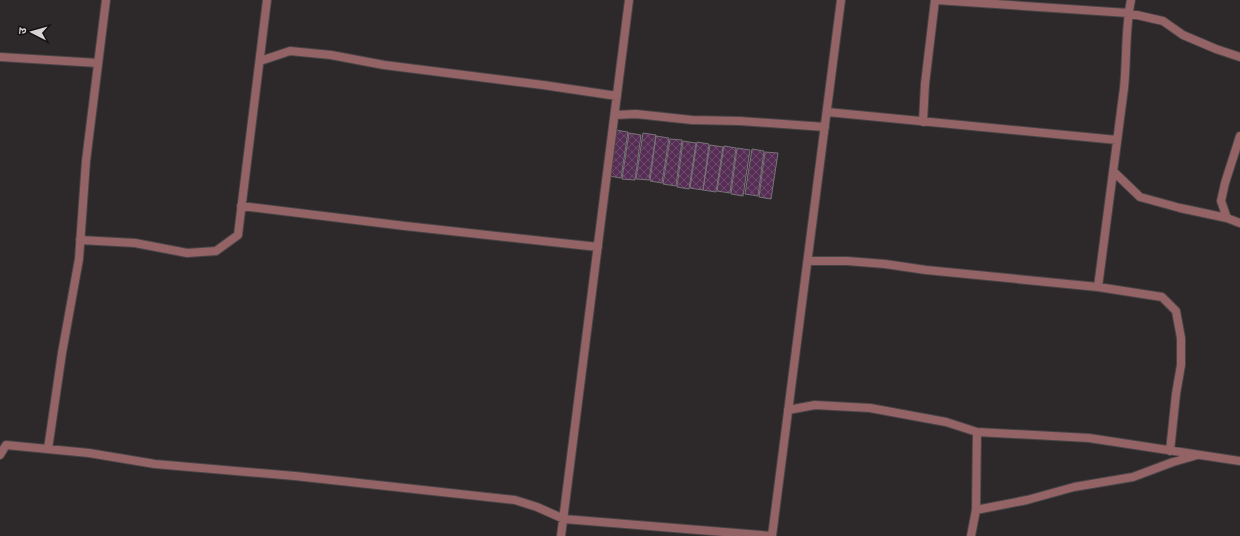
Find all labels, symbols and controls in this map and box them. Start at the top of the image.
north arrow [12,12,52,52]
text: उ [16,27,29,35]

